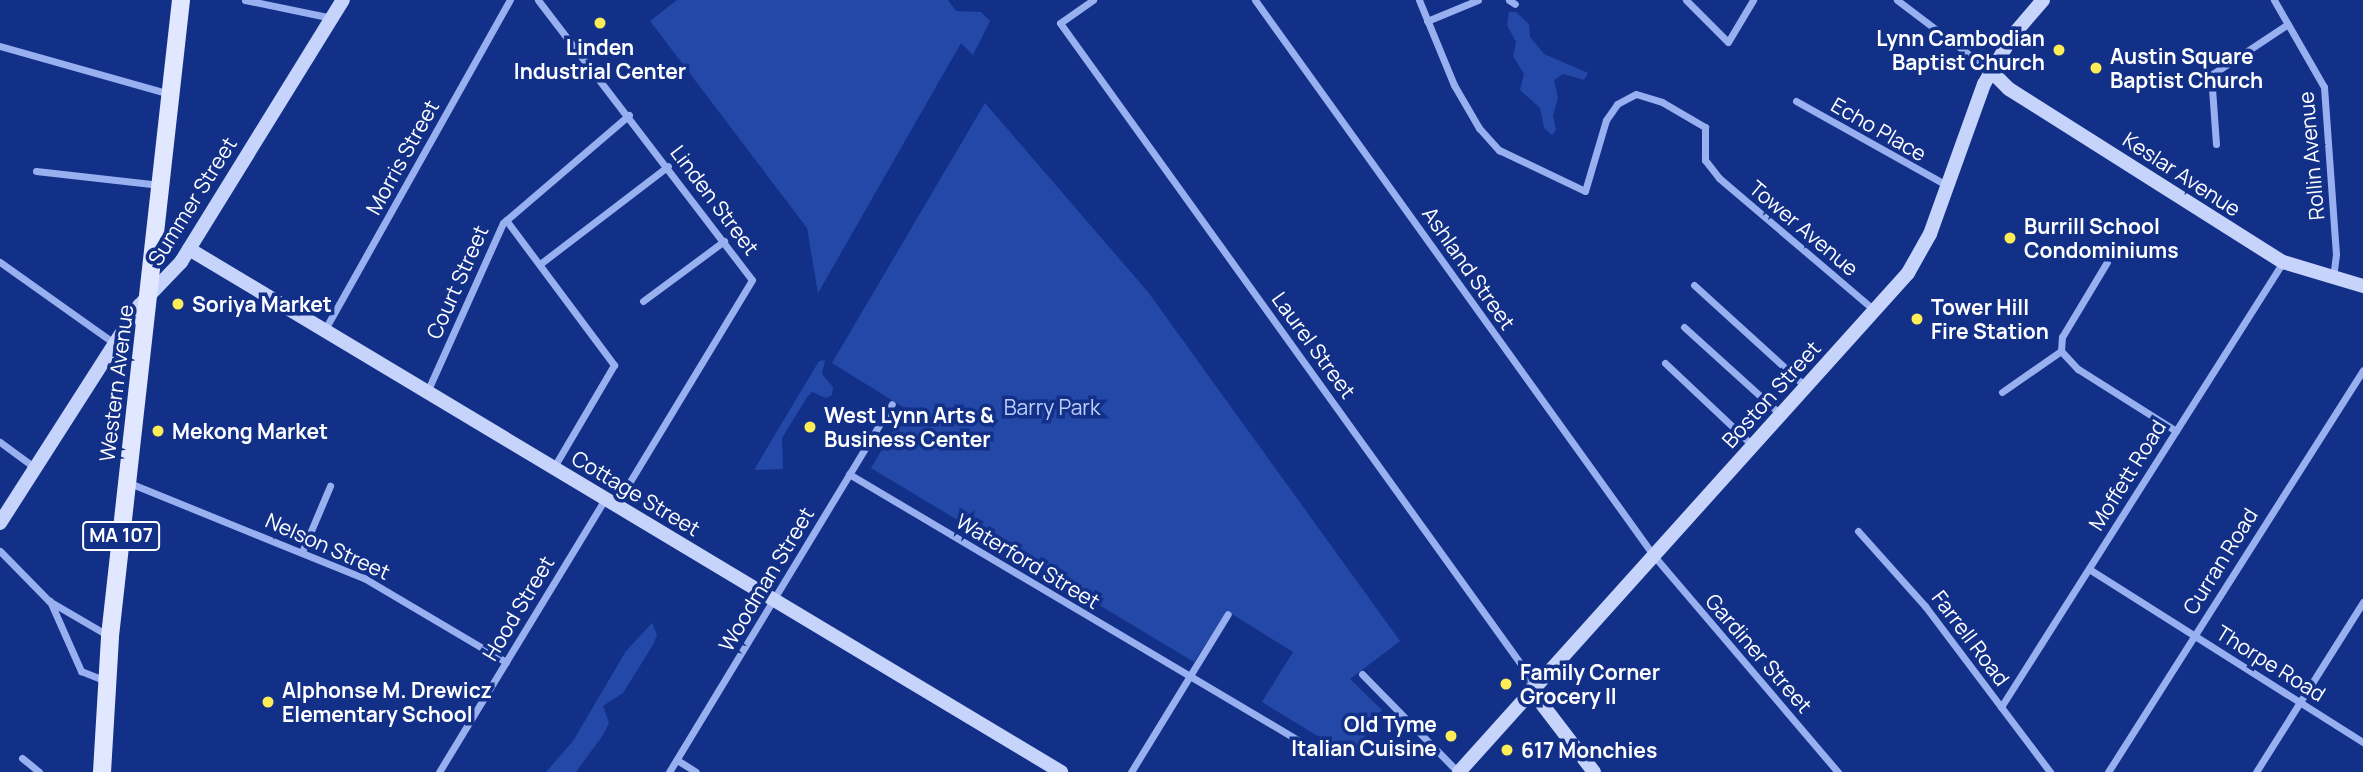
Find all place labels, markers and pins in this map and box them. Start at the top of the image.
marker: Linden Industrial Center [592,15,608,31]
place label: Lynn Cambodian Baptist Church [1876,25,2045,75]
place label: Linden Industrial Center [514,34,686,84]
marker: Lynn Cambodian Baptist Church [2051,42,2067,58]
place label: Austin Square Baptist Church [2110,43,2263,93]
marker: Austin Square Baptist Church [2088,60,2104,76]
place label: Burrill School Condominiums [2024,213,2179,263]
marker: Burrill School Condominiums [2002,230,2018,246]
place label: Soriya Market [192,291,332,317]
place label: Tower Hill Fire Station [1931,294,2049,344]
marker: Soriya Market [170,296,186,312]
marker: Tower Hill Fire Station [1909,311,1925,327]
place label: West Lynn Arts & Business Center [824,402,994,452]
place label: Mekong Market [172,418,328,444]
marker: West Lynn Arts & Business Center [802,419,818,435]
marker: Mekong Market [150,423,166,439]
place label: Family Corner Grocery II [1520,659,1660,709]
marker: Family Corner Grocery II [1498,676,1514,692]
place label: Alphonse M. Drewicz Elementary School [282,677,492,727]
marker: Alphonse M. Drewicz Elementary School [260,694,276,710]
place label: Old Tyme Italian Cuisine [1291,711,1437,761]
marker: Old Tyme Italian Cuisine [1443,728,1459,744]
place label: 617 Monchies [1521,737,1657,763]
marker: 617 Monchies [1499,742,1515,758]

